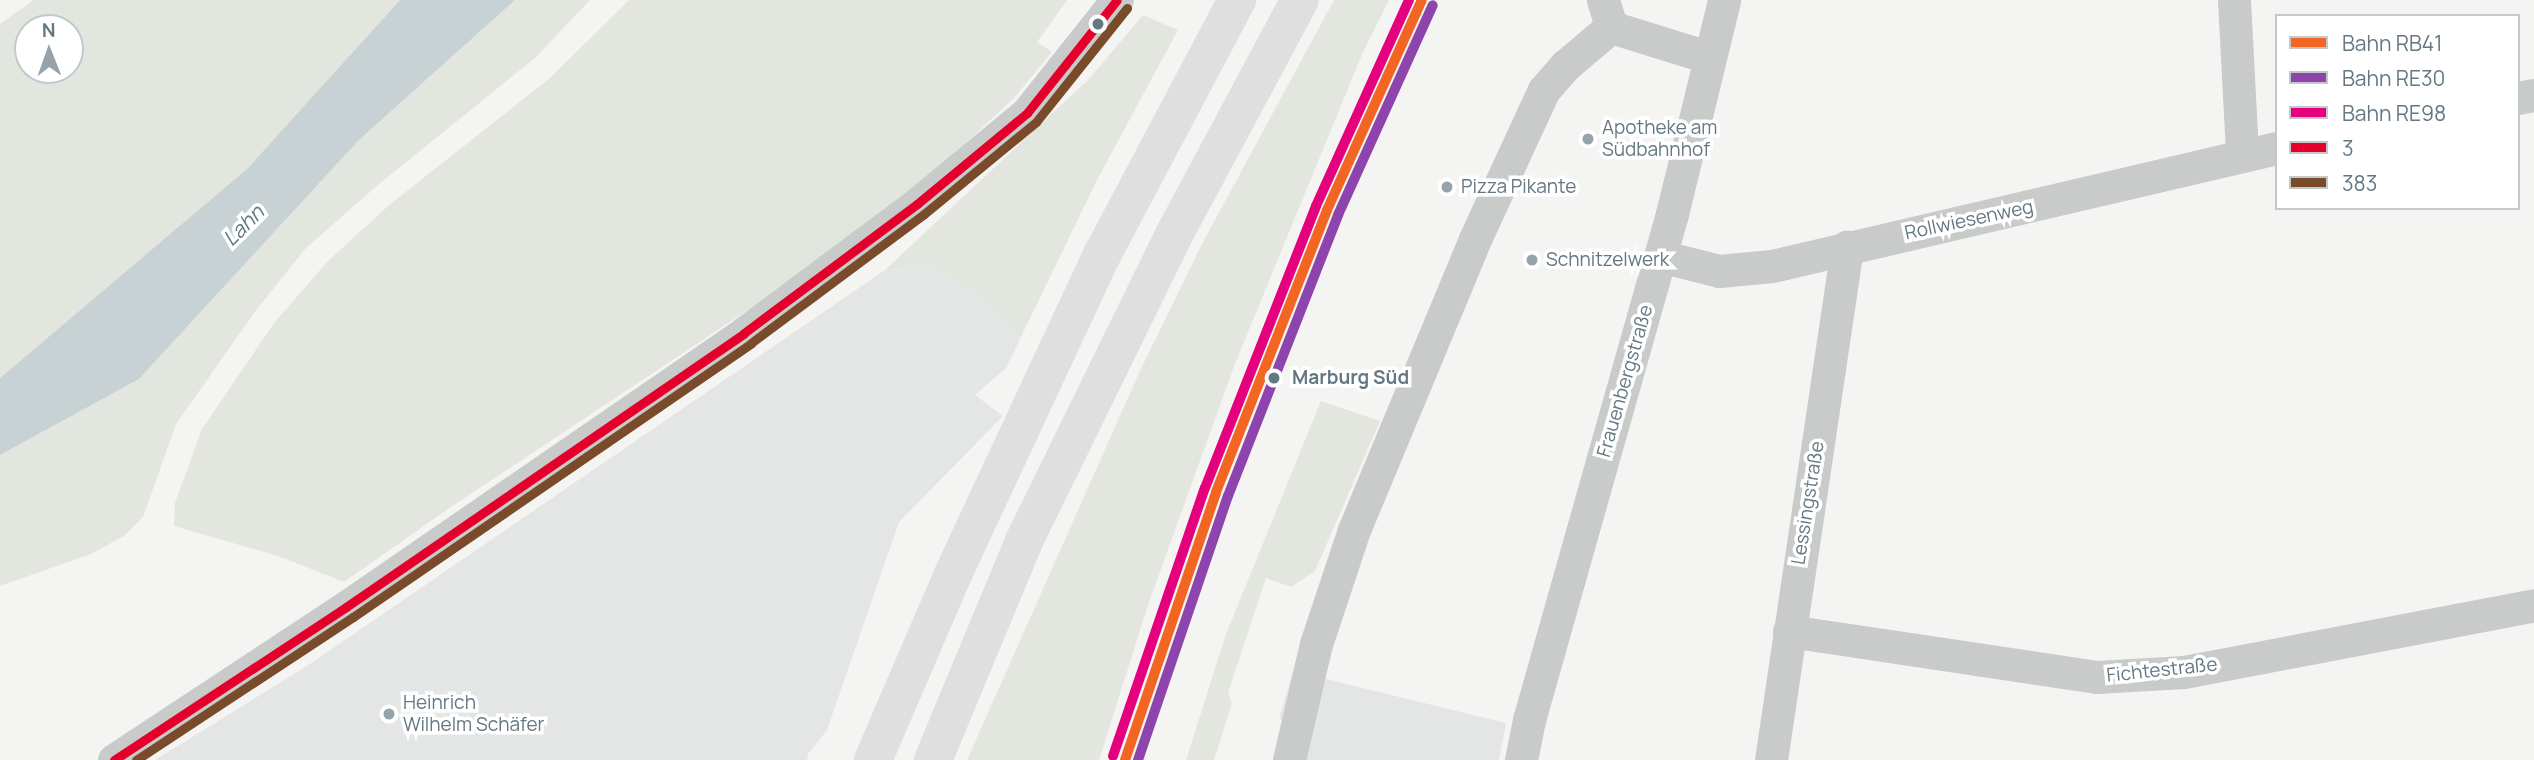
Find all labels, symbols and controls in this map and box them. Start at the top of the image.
north arrow [14,14,84,84]
legend [2275,14,2520,210]
text: N [42,17,56,43]
unlabelled marker [1091,17,1105,31]
text: Bahn RB41 [2342,29,2442,57]
text: Bahn RE30 [2342,64,2445,92]
text: Bahn RE98 [2342,99,2446,127]
place label: Apotheke am Südbahnhof [1602,117,1717,161]
marker: Apotheke am Südbahnhof [1580,131,1596,147]
text: 3 [2342,134,2354,162]
text: 383 [2342,169,2377,197]
place label: Pizza Pikante [1461,176,1576,198]
marker: Pizza Pikante [1439,179,1455,195]
street label: Rollwiesenweg [1903,195,2035,245]
water label: Lahn [217,199,269,251]
place label: Schnitzelwerk [1546,249,1669,271]
marker: Schnitzelwerk [1524,252,1540,268]
street label: Frauenbergstraße [1592,302,1658,460]
marker: Marburg Süd [1263,367,1285,389]
place label: Marburg Süd [1292,367,1409,389]
street label: Lessingstraße [1787,440,1829,566]
street label: Fichtestraße [2106,653,2218,687]
place label: Heinrich Wilhelm Schäfer [403,692,544,736]
marker: Heinrich Wilhelm Schäfer [381,706,397,722]

